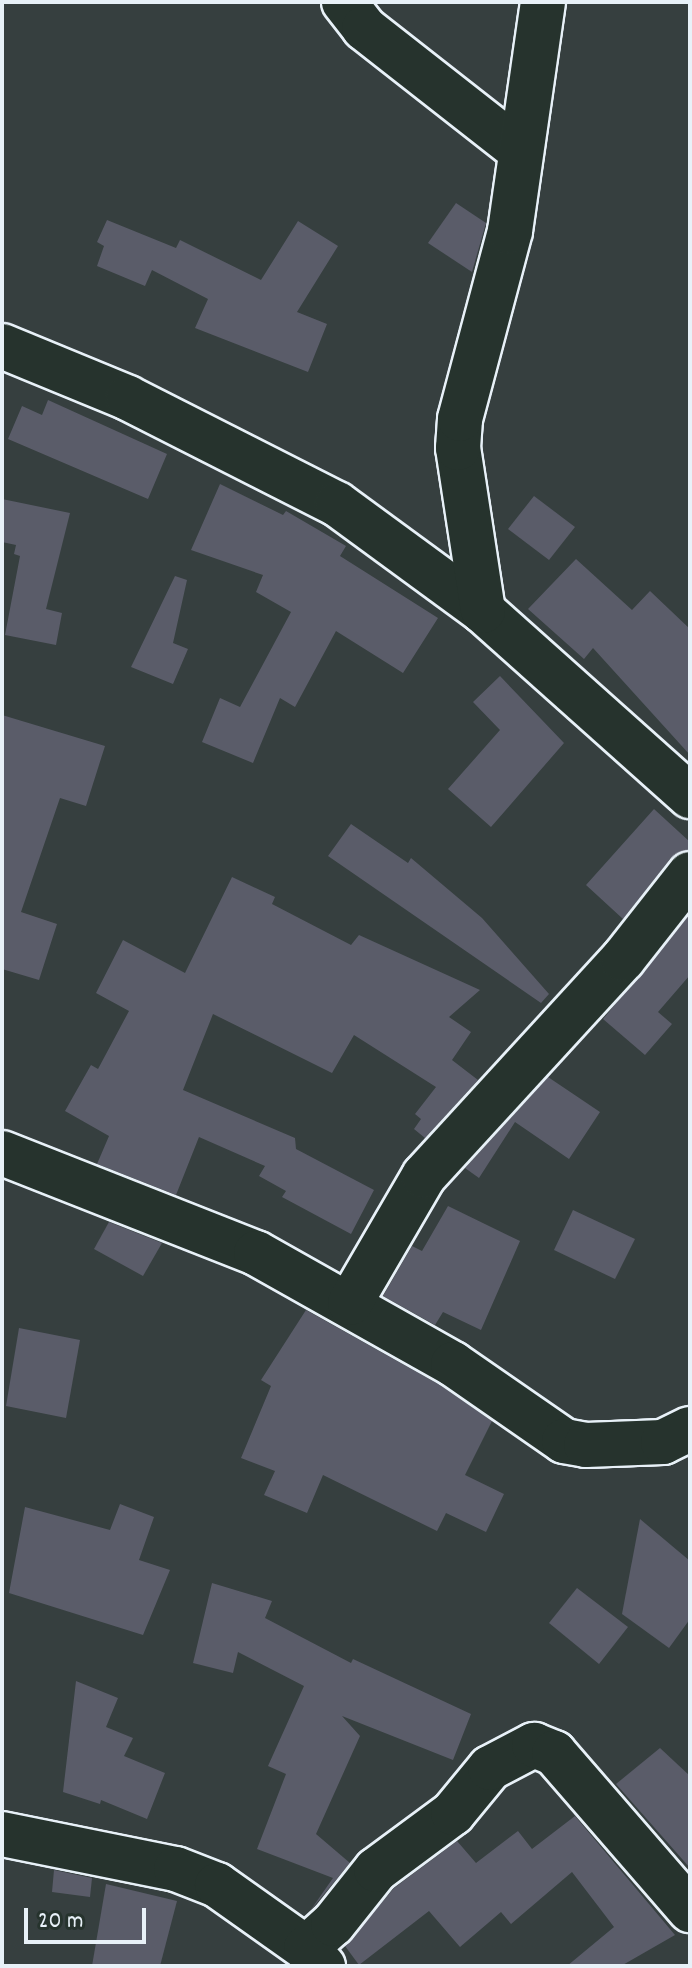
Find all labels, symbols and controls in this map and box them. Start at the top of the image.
scale bar [28,1892,150,1942]
text: 20 m [38,1905,84,1939]

